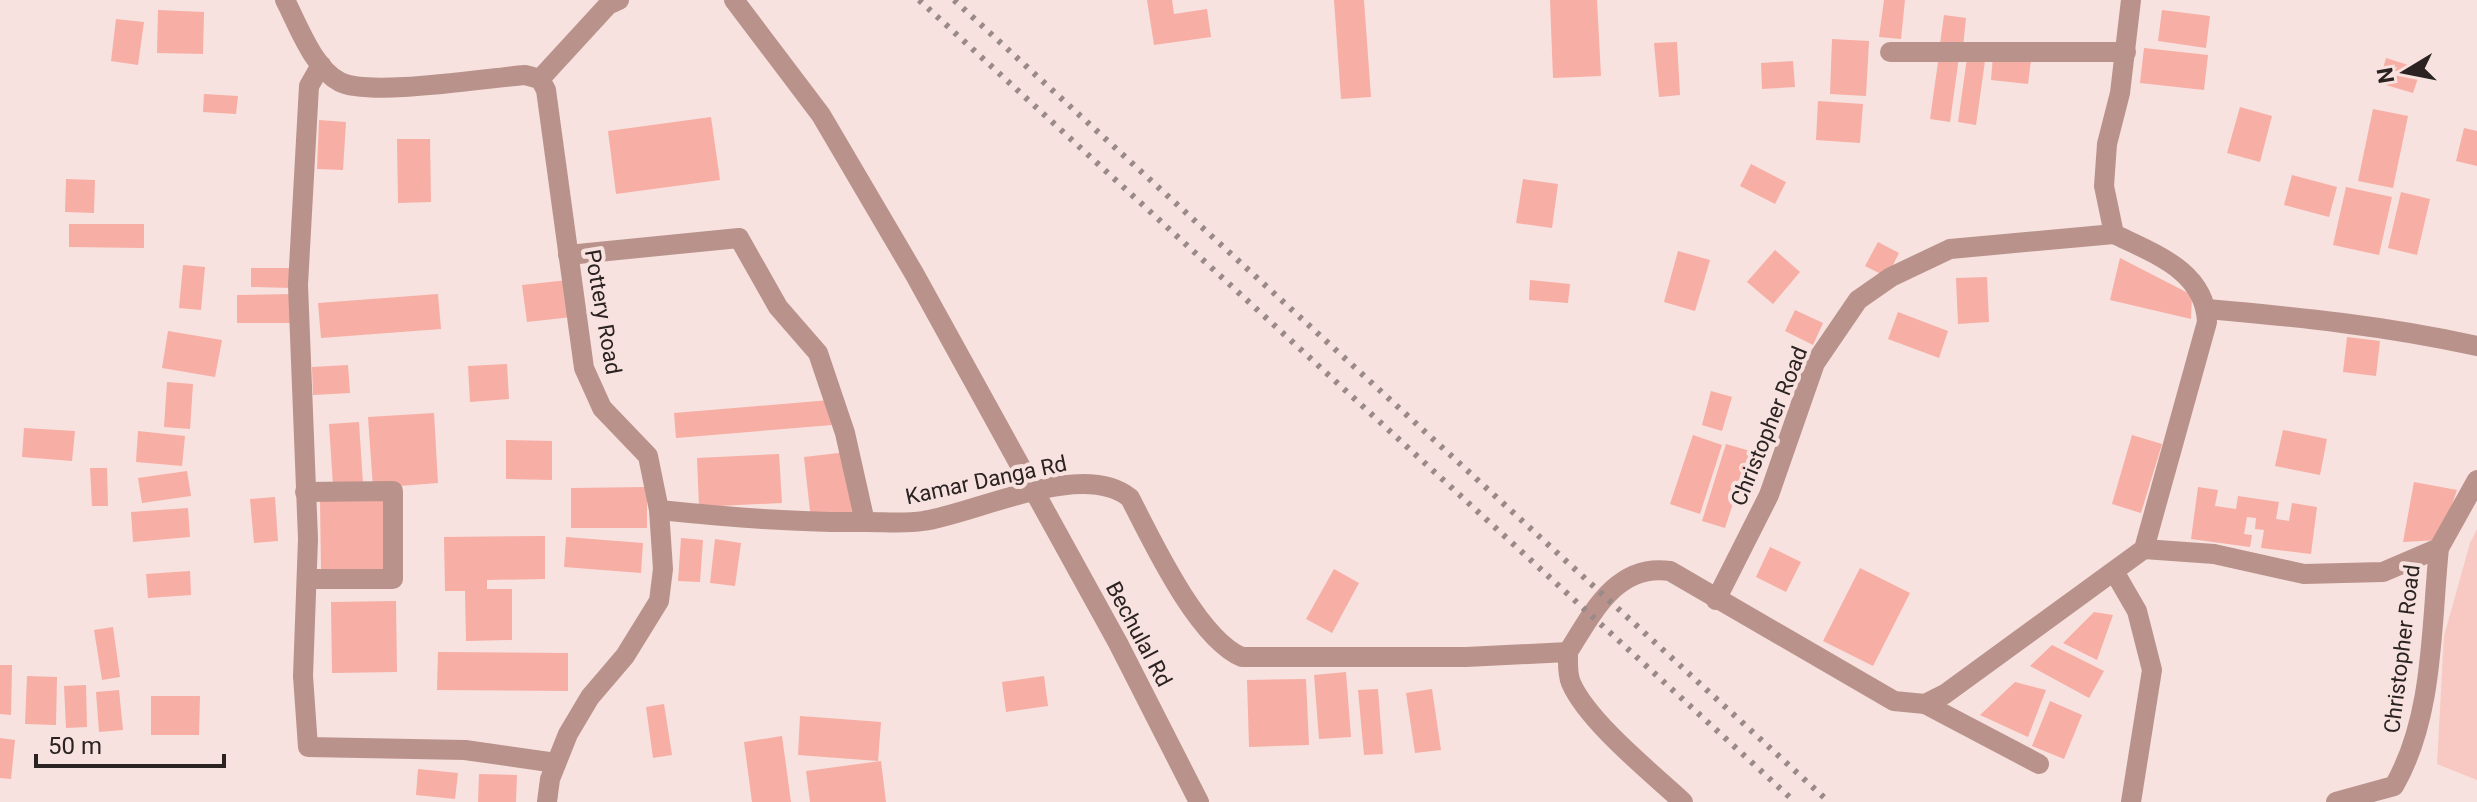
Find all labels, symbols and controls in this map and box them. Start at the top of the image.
north arrow [2365,32,2445,112]
text: N [2372,66,2399,85]
street label: Pottery Road [580,248,626,376]
street label: Christopher Road [1726,343,1812,509]
street label: Kamar Danga Rd [903,451,1069,509]
street label: Christopher Road [2379,563,2425,735]
street label: Bechulal Rd [1101,577,1177,691]
scale bar [36,718,224,768]
text: 50 m [48,732,102,760]

